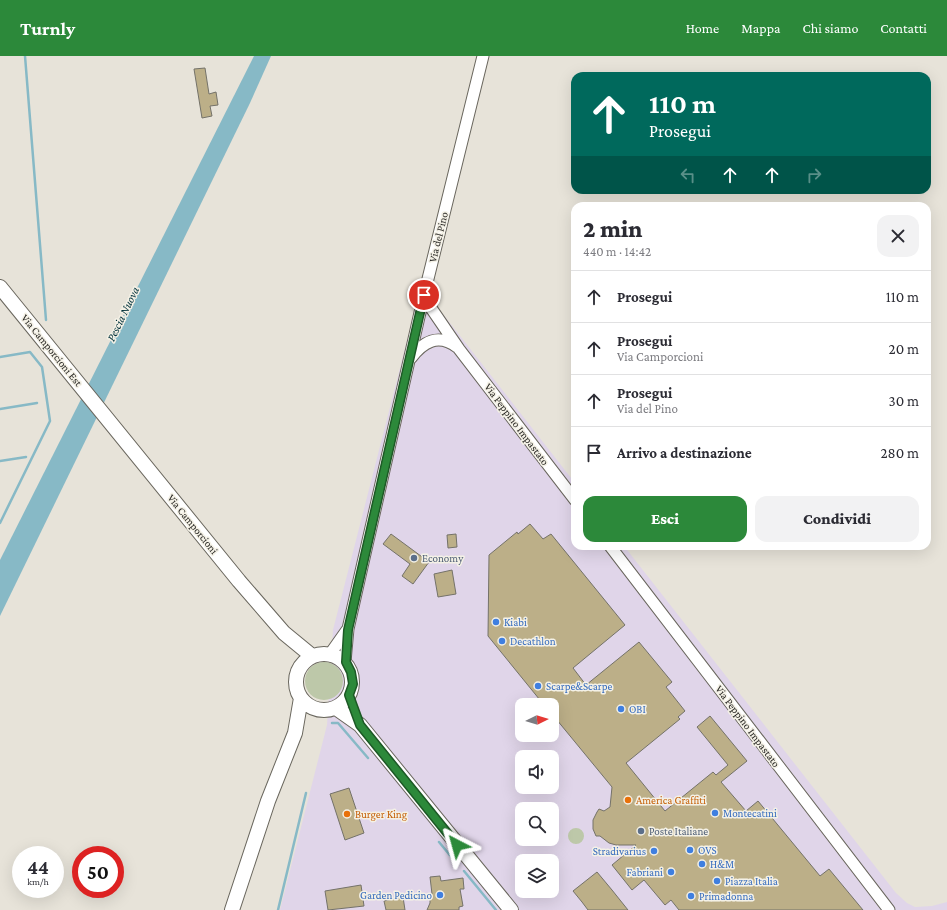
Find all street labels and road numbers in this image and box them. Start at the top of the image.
street label: Via del Pino [426,210,450,263]
street label: Via Camporcioni Est [19,312,85,389]
street label: Via Peppino Impastato [482,381,552,468]
street label: Via Camporcioni [165,492,221,557]
street label: Via Peppino Impastato [713,683,783,770]

